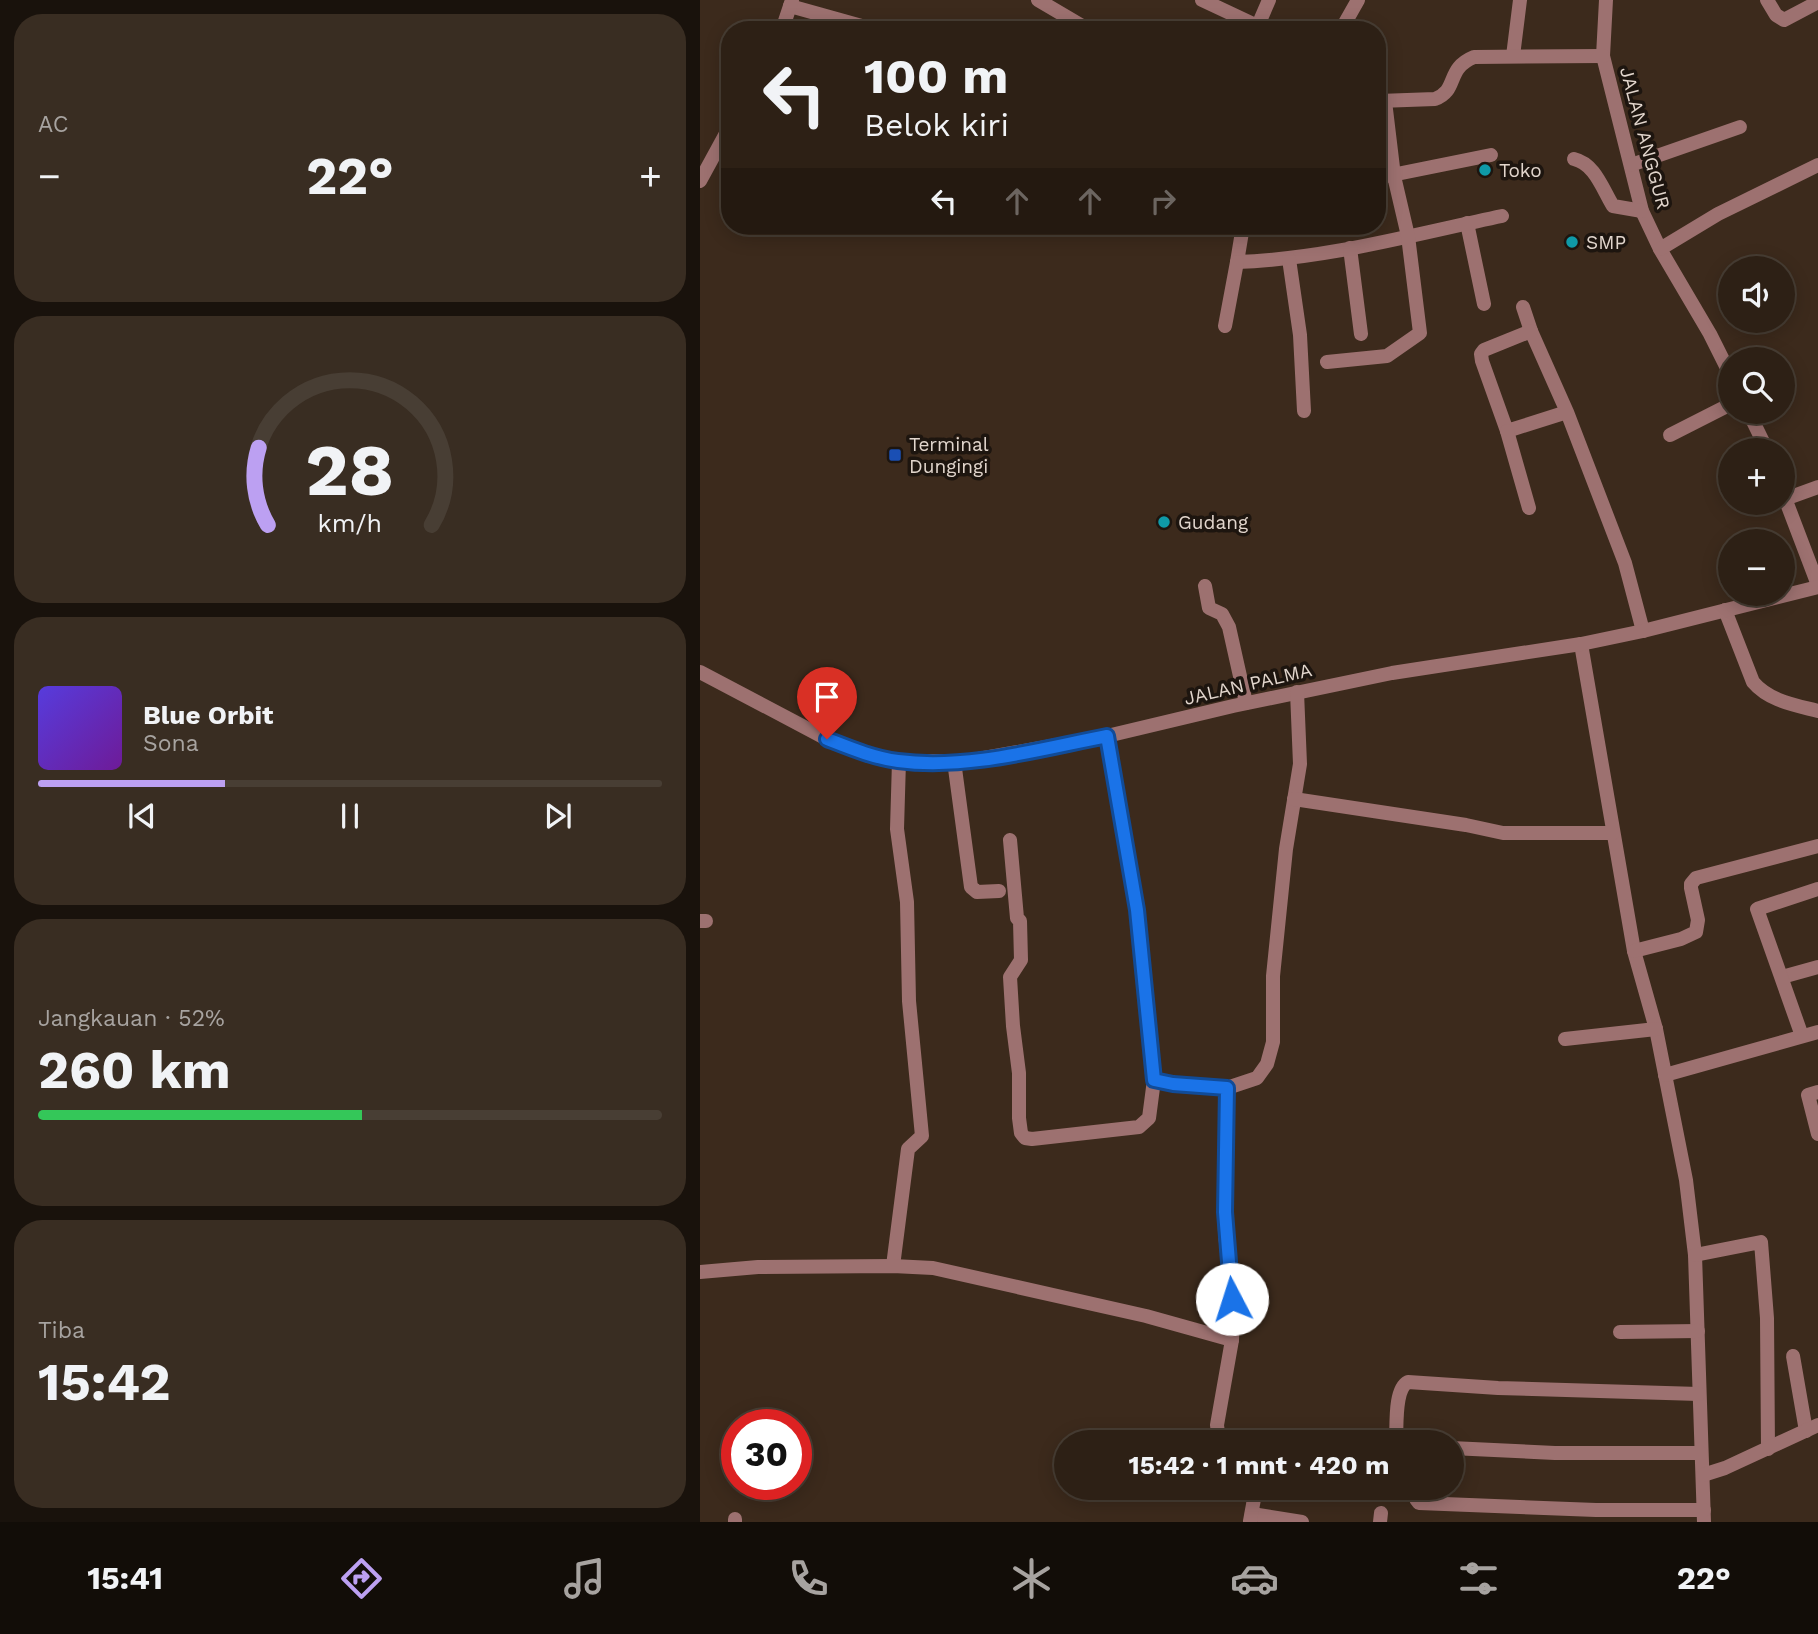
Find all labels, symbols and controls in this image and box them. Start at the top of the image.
text: 100 m [864,47,1008,105]
icon: left [749,49,840,140]
street label: JALAN ANGGUR [1615,64,1675,212]
text: Belok kiri [864,106,1009,144]
text: AC [38,111,68,138]
text: 22° [306,146,394,207]
text: − [38,154,61,198]
text: + [639,154,662,198]
place label: Toko [1499,159,1542,182]
marker: Toko [1477,162,1493,178]
icon: left [925,182,963,220]
icon: ahead [998,182,1036,220]
icon: ahead [1071,182,1109,220]
icon: right [1144,182,1182,220]
place label: SMP [1586,231,1626,254]
marker: SMP [1564,234,1580,250]
map controls [1718,256,1795,606]
button: sound [1718,256,1795,333]
button: search [1718,347,1795,424]
text: 28 [305,428,395,514]
place label: Terminal Dungingi [909,433,989,478]
button: + [1718,438,1795,515]
marker: Terminal Dungingi [887,447,903,463]
text: km/h [318,509,382,538]
place label: Gudang [1178,511,1249,534]
marker: Gudang [1156,514,1172,530]
button: − [1718,529,1795,606]
street label: JALAN PALMA [1182,658,1315,710]
pin [797,667,857,739]
icon: arrive [808,678,846,716]
text: Blue Orbit [143,700,273,730]
text: Sona [143,730,199,757]
icon: previous [123,797,161,835]
icon: pause [331,797,369,835]
icon: next [539,797,577,835]
text: Jangkauan · 52% [38,1005,225,1032]
text: 260 km [38,1040,231,1101]
position arrow [1195,1262,1269,1336]
text: Tiba [38,1317,85,1344]
text: 15:42 [38,1352,170,1413]
speed limit sign: 30 [721,1409,812,1500]
text: 15:42 · 1 mnt · 420 m [1128,1450,1390,1480]
icon: directions [337,1554,386,1603]
icon: music [560,1554,609,1603]
icon: phone [784,1554,833,1603]
icon: climate [1007,1554,1056,1603]
icon: car [1230,1554,1279,1603]
icon: filters [1454,1554,1503,1603]
text: 15:41 [87,1559,163,1597]
text: 22° [1677,1559,1731,1597]

